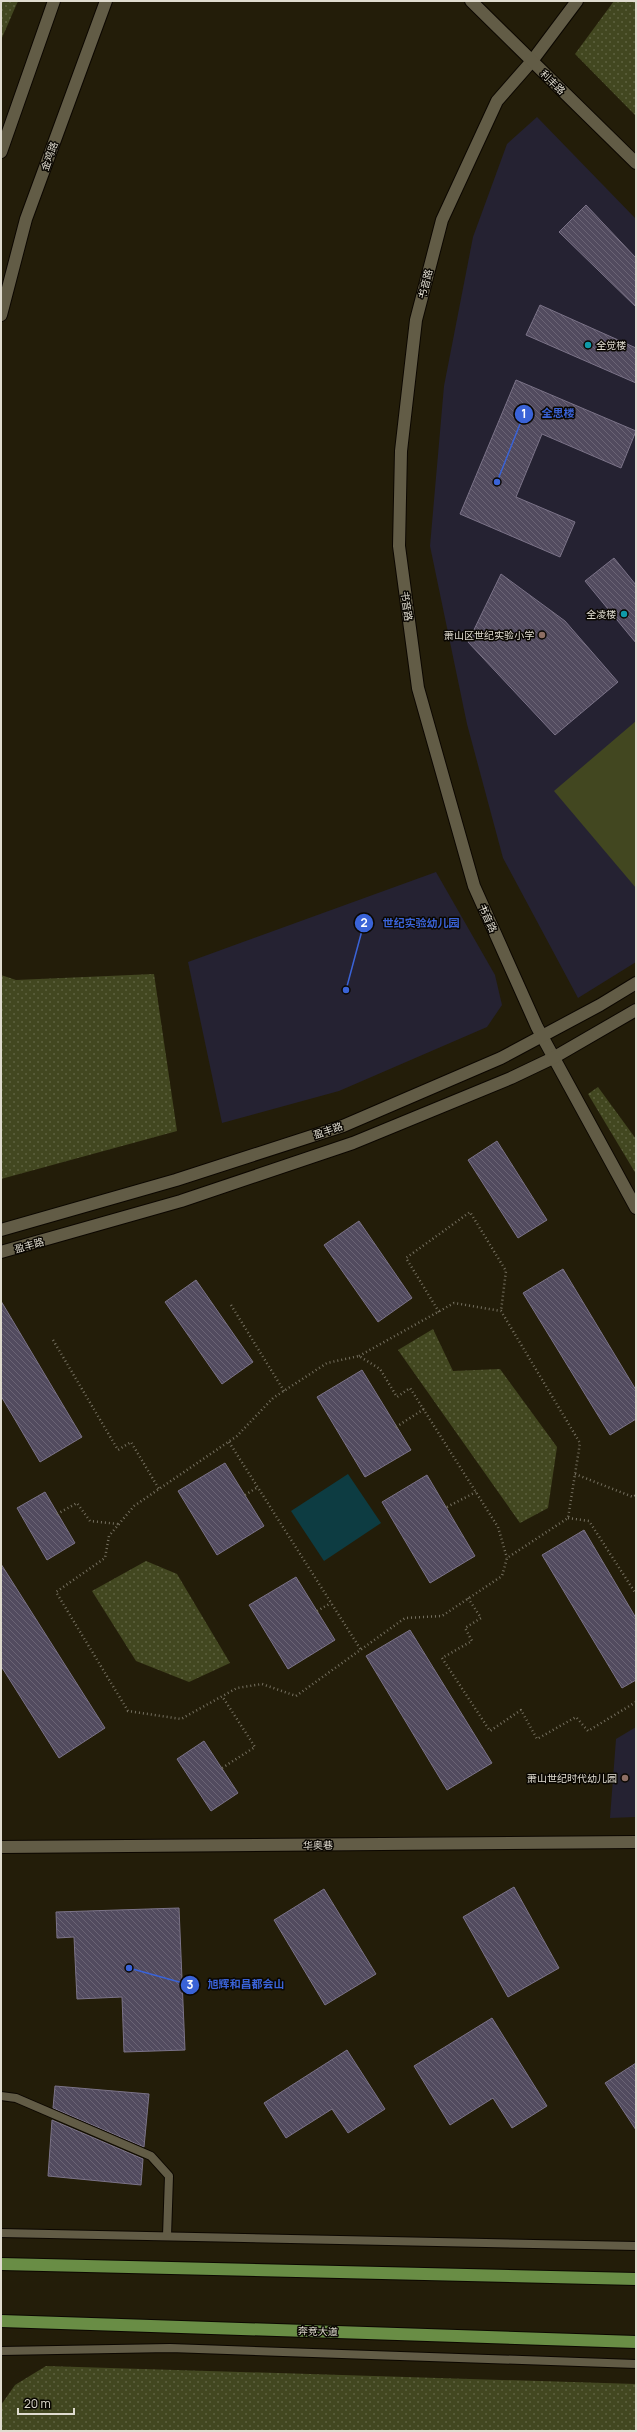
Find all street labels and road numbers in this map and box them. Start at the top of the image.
street label: 利丰路 [537,67,569,97]
street label: 金鸡路 [37,140,61,172]
street label: 书音路 [415,268,435,300]
street label: 书音路 [398,590,416,622]
street label: 书音路 [476,901,500,935]
street label: 盈丰路 [312,1118,344,1142]
street label: 盈丰路 [13,1234,45,1256]
street label: 华奥巷 [303,1838,333,1852]
street label: 奔竞大道 [298,2323,338,2339]

